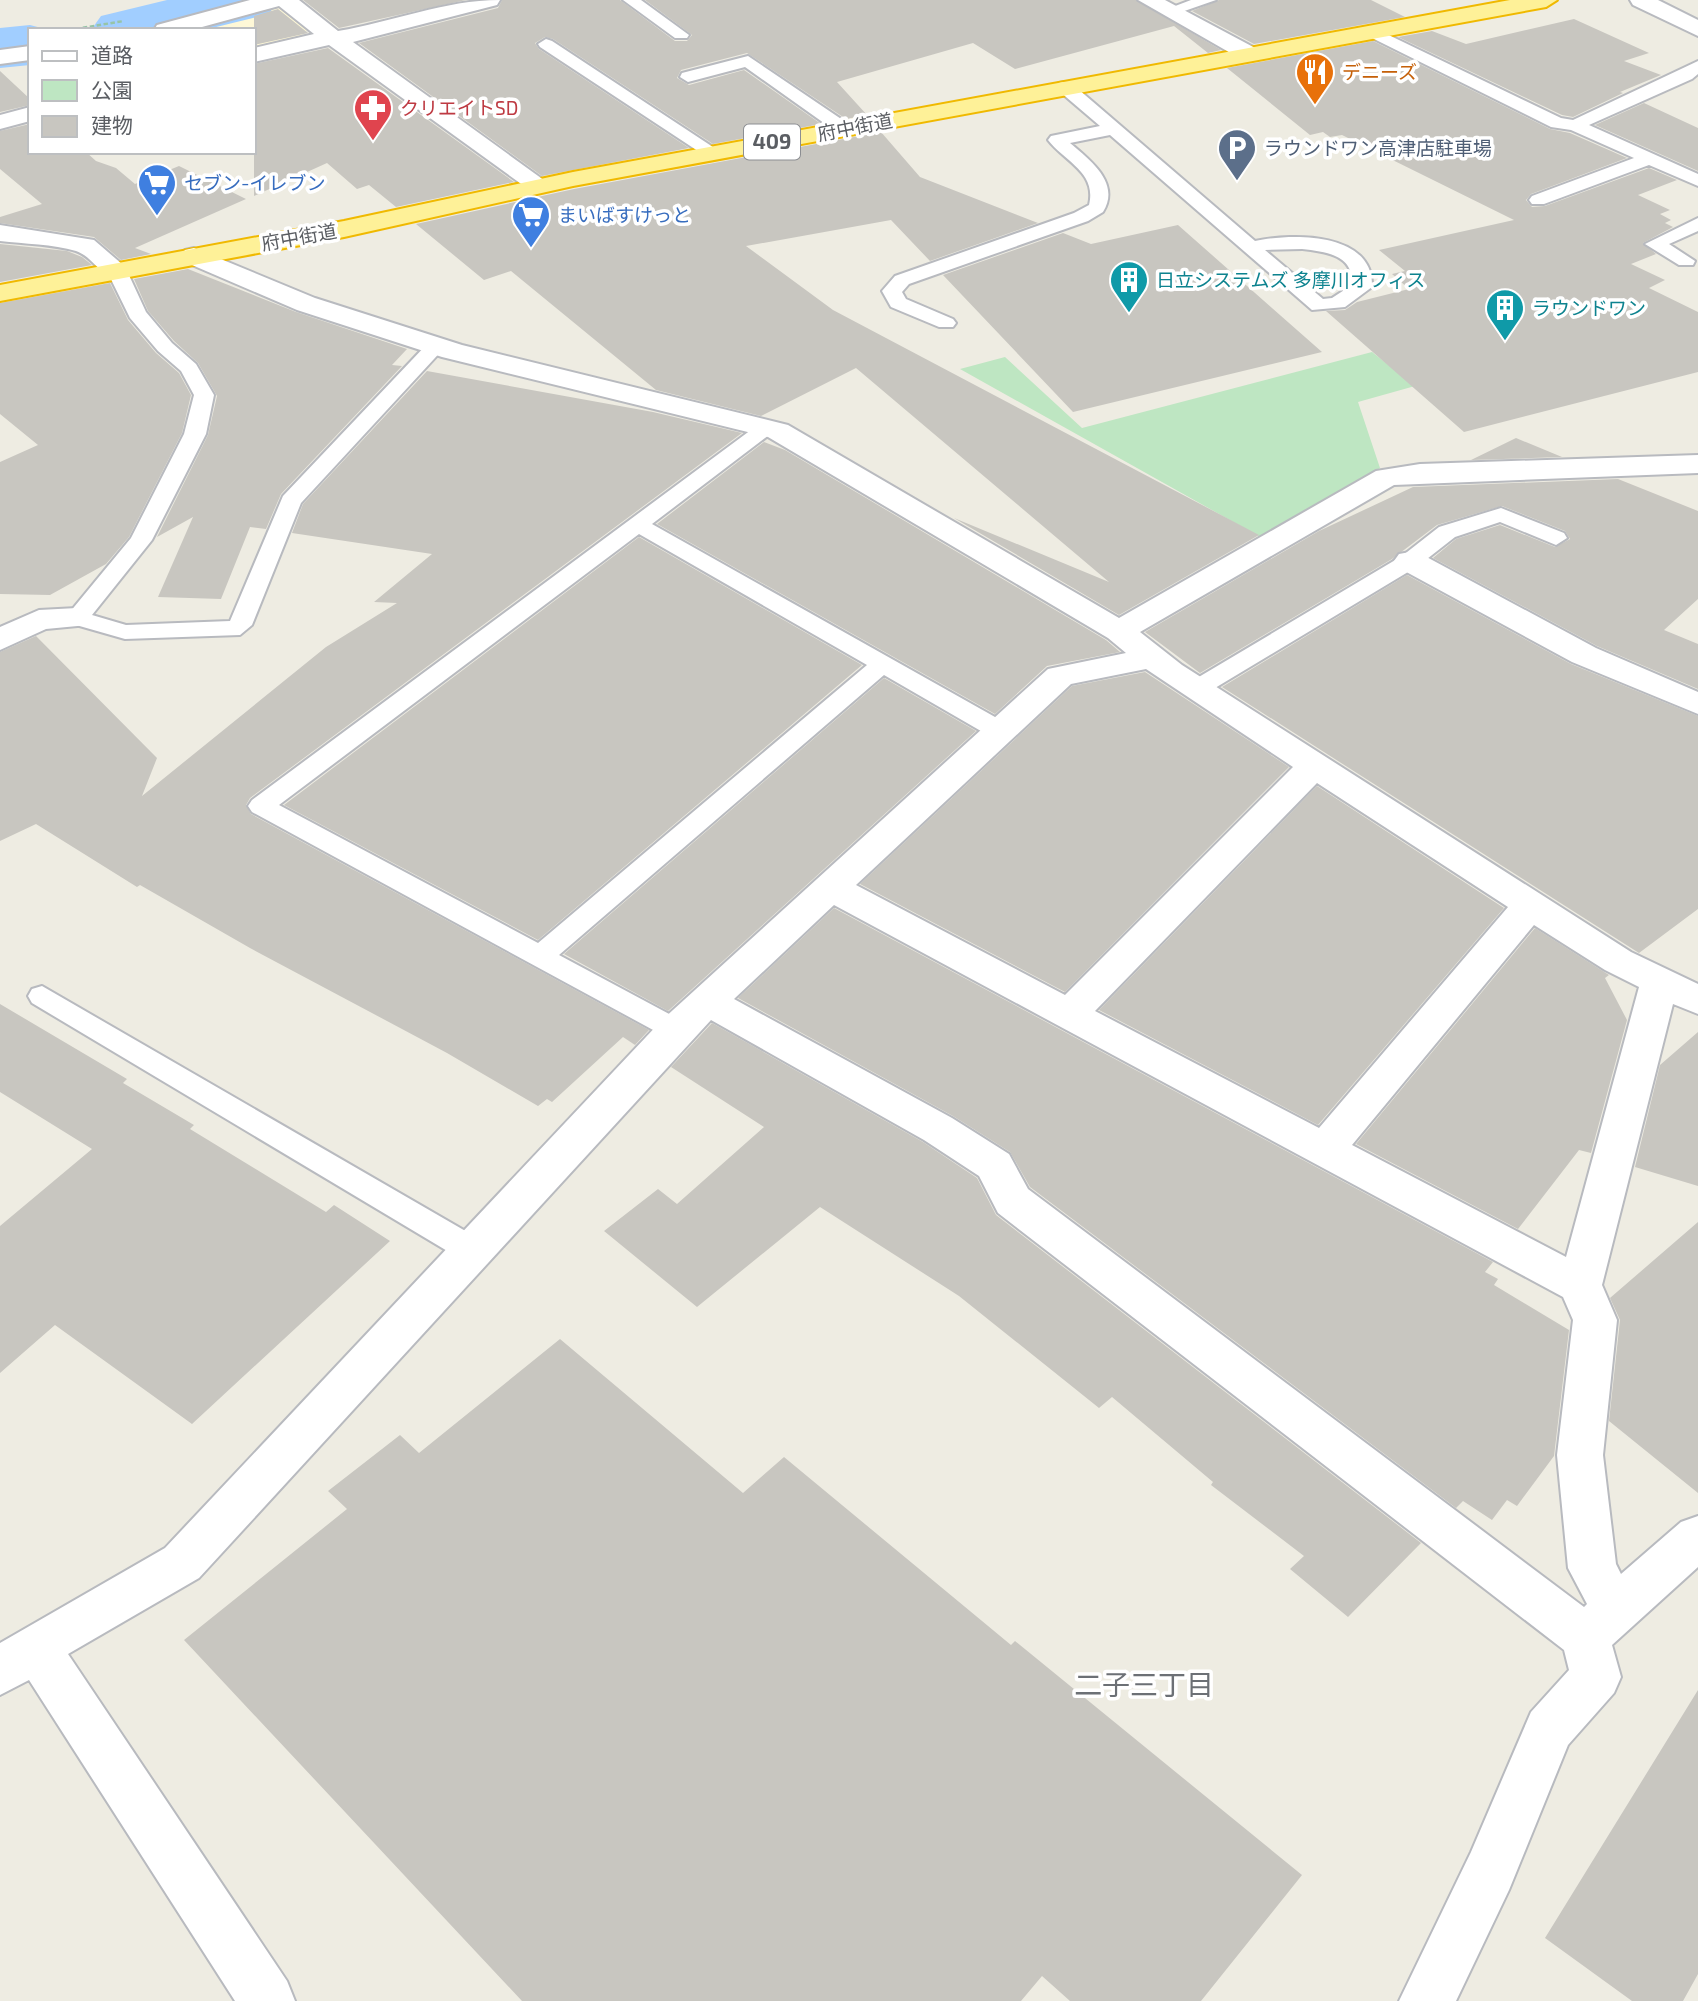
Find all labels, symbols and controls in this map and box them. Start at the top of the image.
legend [28,28,256,154]
text: 道路 [91,42,133,67]
restaurant icon: デニーズ [1294,51,1336,106]
place label: デニーズ [1342,60,1417,83]
text: 公園 [91,77,133,102]
pharmacy icon: クリエイトSD [352,87,394,142]
place label: クリエイトSD [400,96,518,119]
street label: 府中街道 [815,108,894,145]
text: 建物 [91,112,133,137]
road number: 409 [744,124,800,160]
parking icon: ラウンドワン高津店駐車場 [1216,127,1258,182]
place label: ラウンドワン高津店駐車場 [1264,136,1492,159]
supermarket icon: セブン-イレブン [136,162,178,217]
place label: セブン-イレブン [184,171,326,194]
supermarket icon: まいばすけっと [510,194,552,249]
place label: まいばすけっと [558,203,691,226]
street label: 府中街道 [259,219,338,254]
building icon: 日立システムズ 多摩川オフィス [1108,259,1150,314]
place label: 日立システムズ 多摩川オフィス [1156,268,1425,291]
building icon: ラウンドワン [1484,287,1526,342]
place label: ラウンドワン [1532,296,1646,319]
district label: 二子三丁目 [1074,1667,1214,1701]

